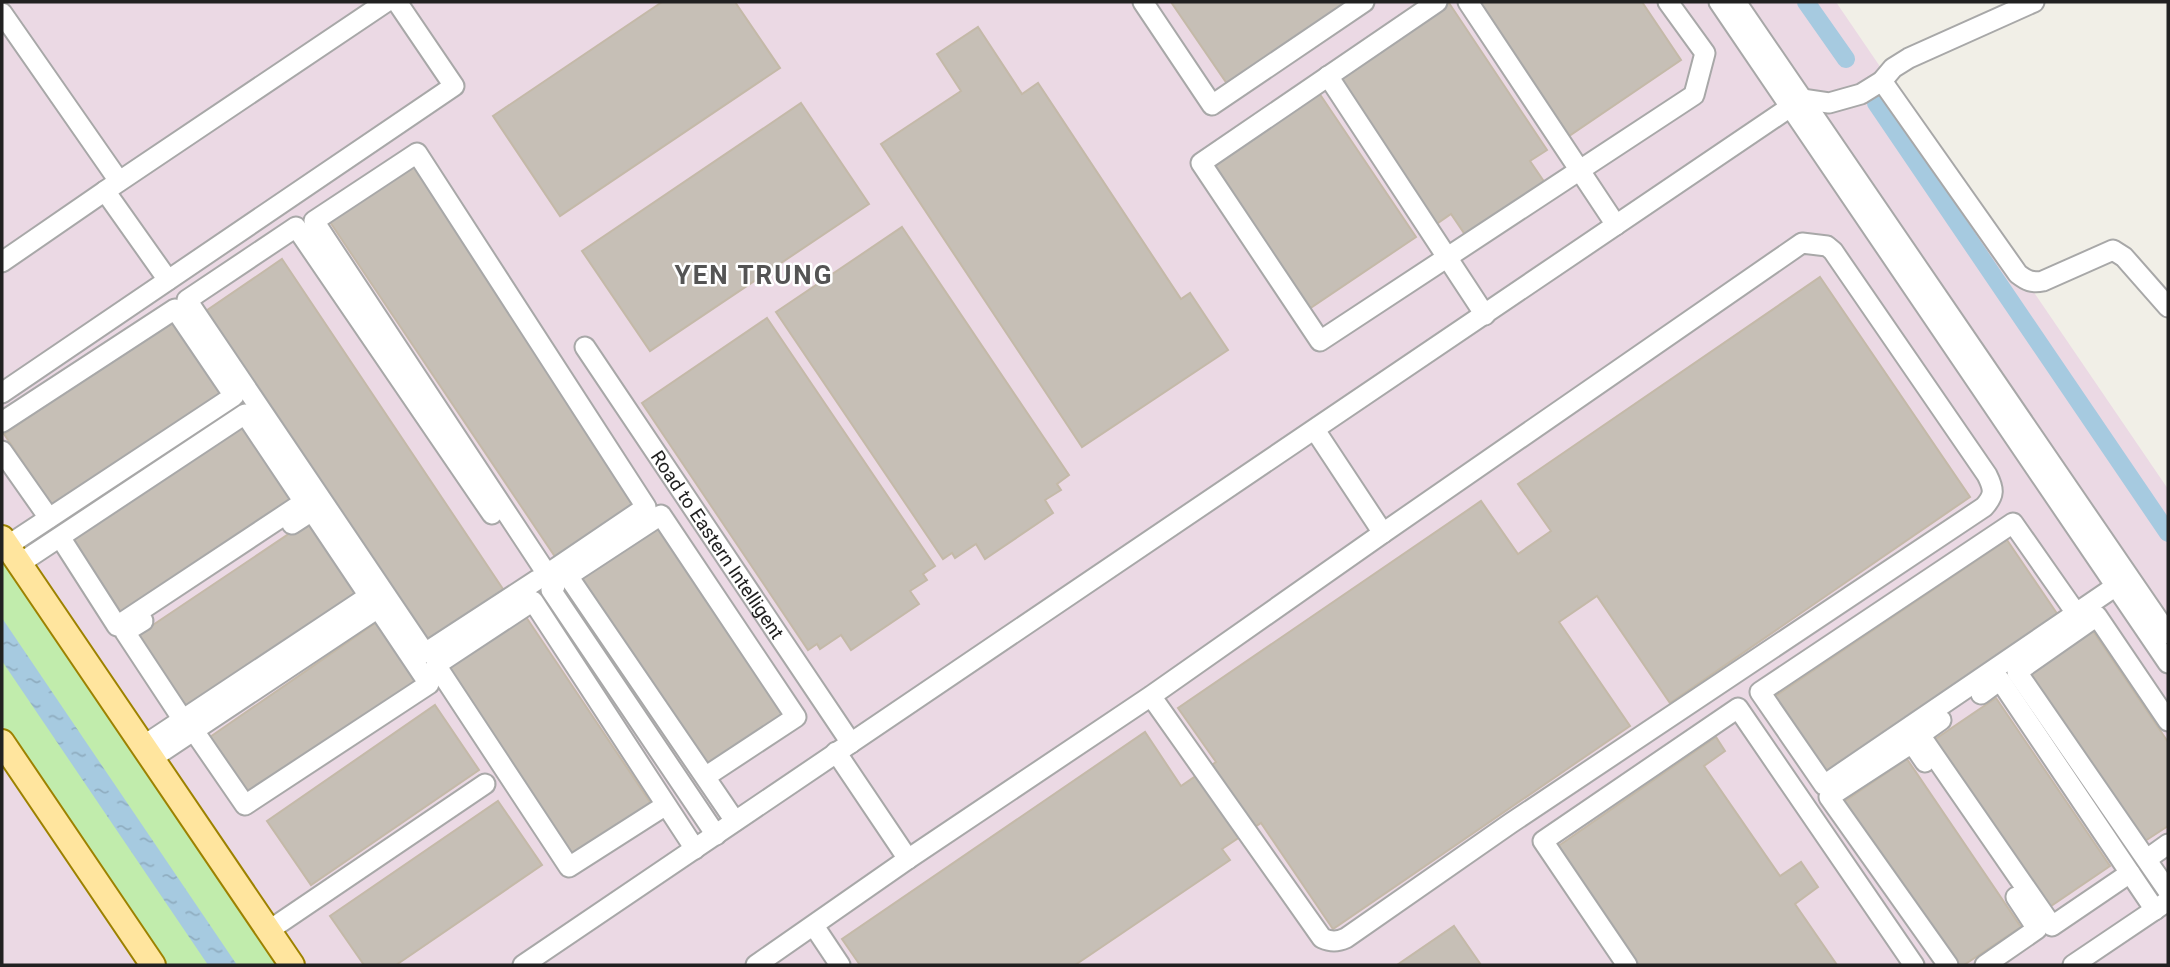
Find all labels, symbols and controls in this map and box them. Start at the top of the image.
district label: YEN TRUNG [675,260,833,290]
street label: Road to Eastern Intelligent [646,446,789,643]

